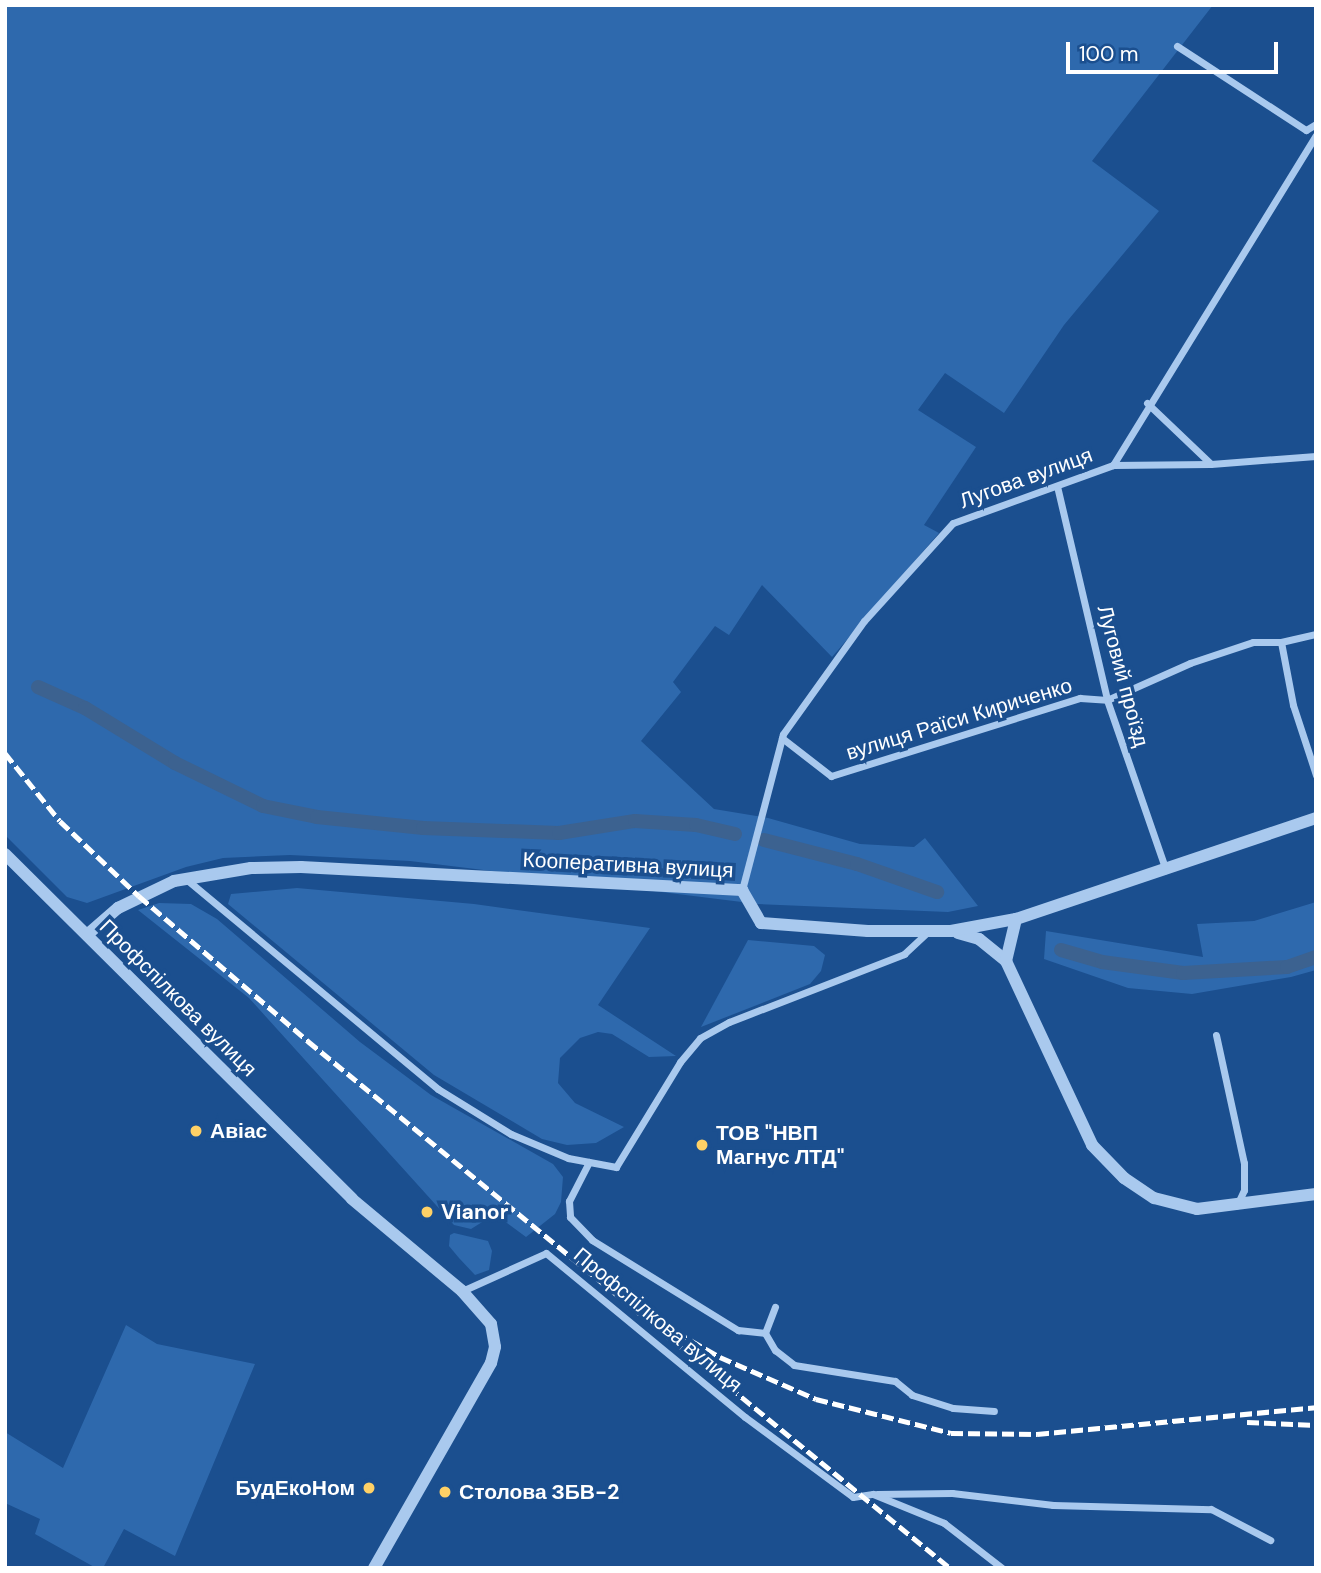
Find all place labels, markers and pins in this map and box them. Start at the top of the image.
place label: Авіас [210,1118,267,1144]
place label: ТОВ "НВП Магнус ЛТД" [716,1120,844,1170]
marker: Авіас [188,1123,204,1139]
marker: ТОВ "НВП Магнус ЛТД" [694,1137,710,1153]
place label: Vianor [441,1199,508,1225]
marker: Vianor [419,1204,435,1220]
place label: БудЕкоНом [235,1475,355,1501]
place label: Столова ЗБВ-2 [459,1479,619,1505]
marker: БудЕкоНом [361,1480,377,1496]
marker: Столова ЗБВ-2 [437,1484,453,1500]

